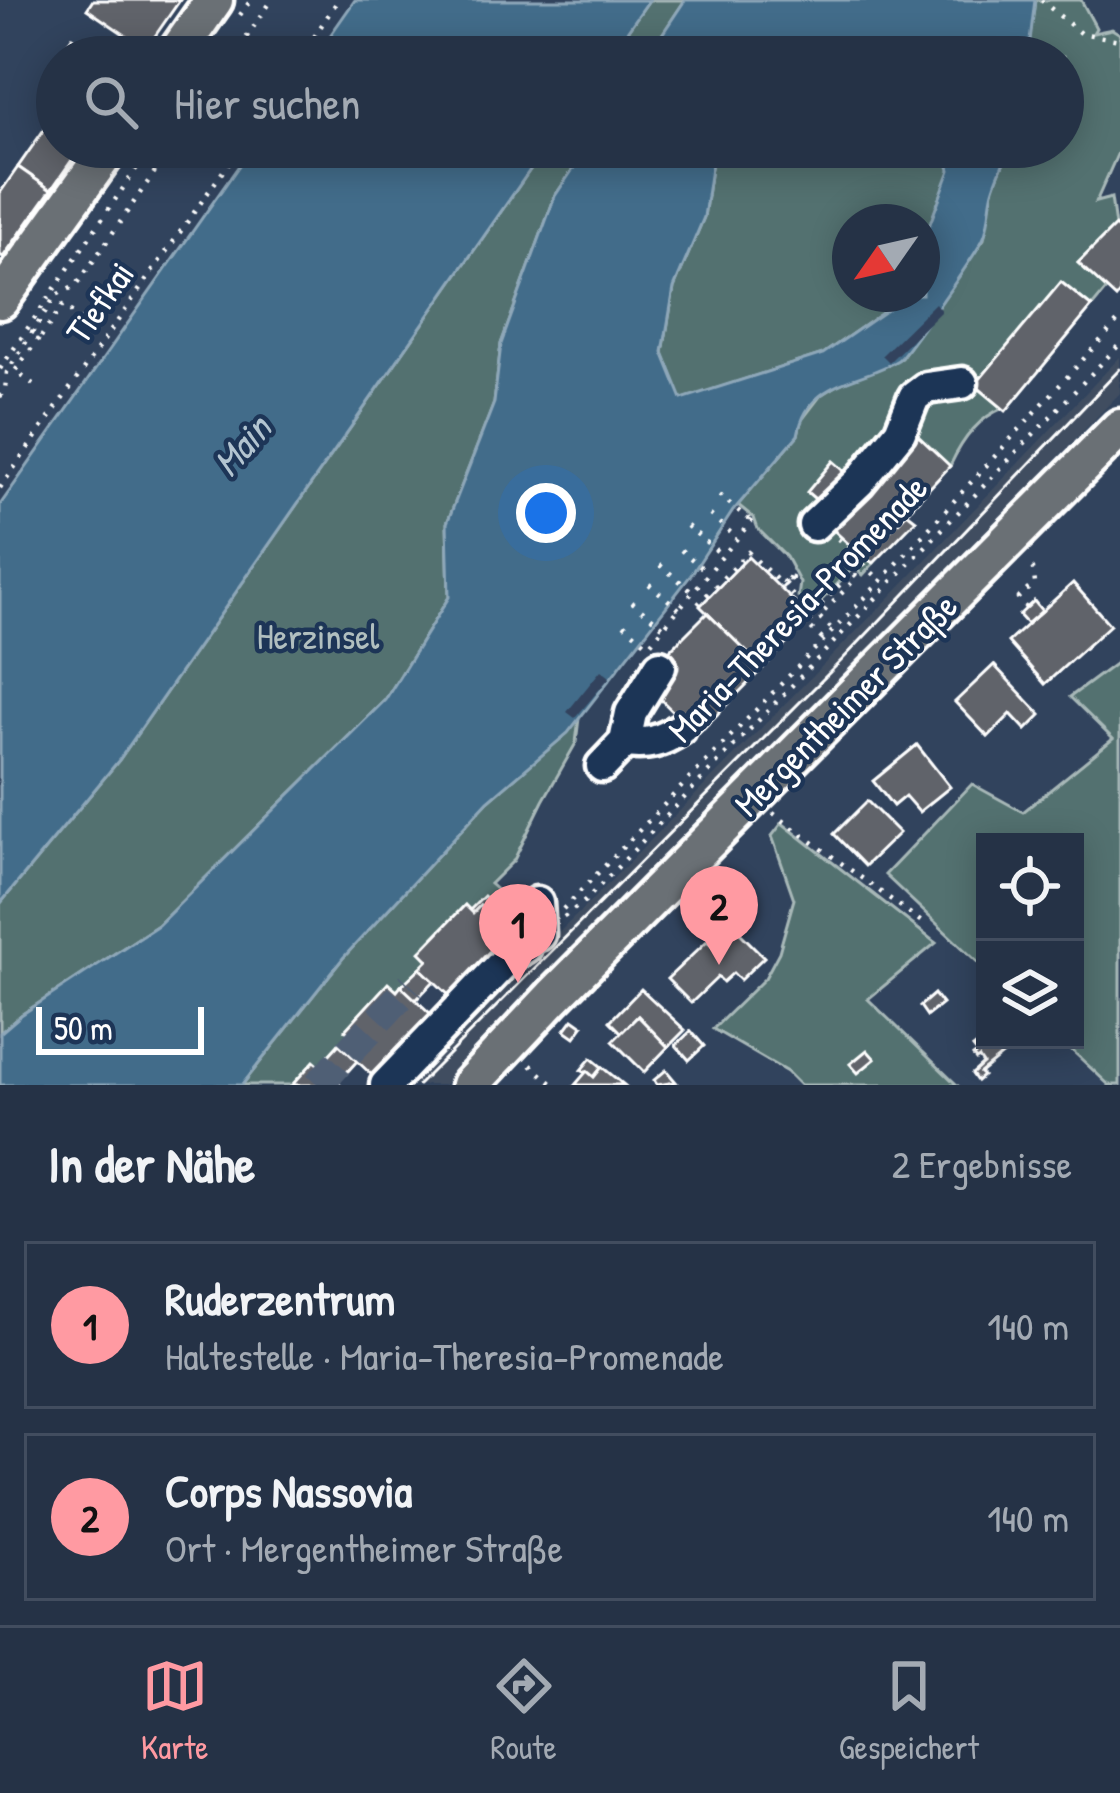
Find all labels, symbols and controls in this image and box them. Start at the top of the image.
search box [36,36,1084,168]
icon: search [78,69,144,135]
text: Hier suchen [174,72,361,133]
north arrow [832,204,940,312]
street label: Tiefkai [53,251,145,353]
water label: Main [200,401,284,487]
street label: Maria-Theresia-Promenade [656,464,938,752]
your location [516,483,576,543]
street label: Mergentheimer Straße [723,582,967,826]
park label: Herzinsel [257,611,380,660]
map controls [976,833,1084,1049]
button: locate [976,833,1084,941]
pin: 2 [680,866,758,965]
pin: 1 [479,884,557,983]
button: layers [976,941,1084,1049]
scale bar [36,1001,204,1054]
text: 50 m [54,1006,113,1050]
text: In der Nähe [48,1129,255,1198]
text: 2 Ergebnisse [892,1137,1072,1190]
text: Ruderzentrum [165,1268,395,1329]
text: 1 [83,1299,97,1352]
text: 140 m [987,1299,1069,1352]
text: Haltestelle · Maria-Theresia-Promenade [165,1329,724,1382]
text: Corps Nassovia [165,1460,412,1521]
text: 2 [81,1491,99,1544]
text: 140 m [987,1491,1069,1544]
text: Ort · Mergentheimer Straße [165,1521,563,1574]
tab: Karte [141,1653,208,1769]
tab: Route [491,1653,557,1769]
tab: Gespeichert [839,1653,979,1769]

